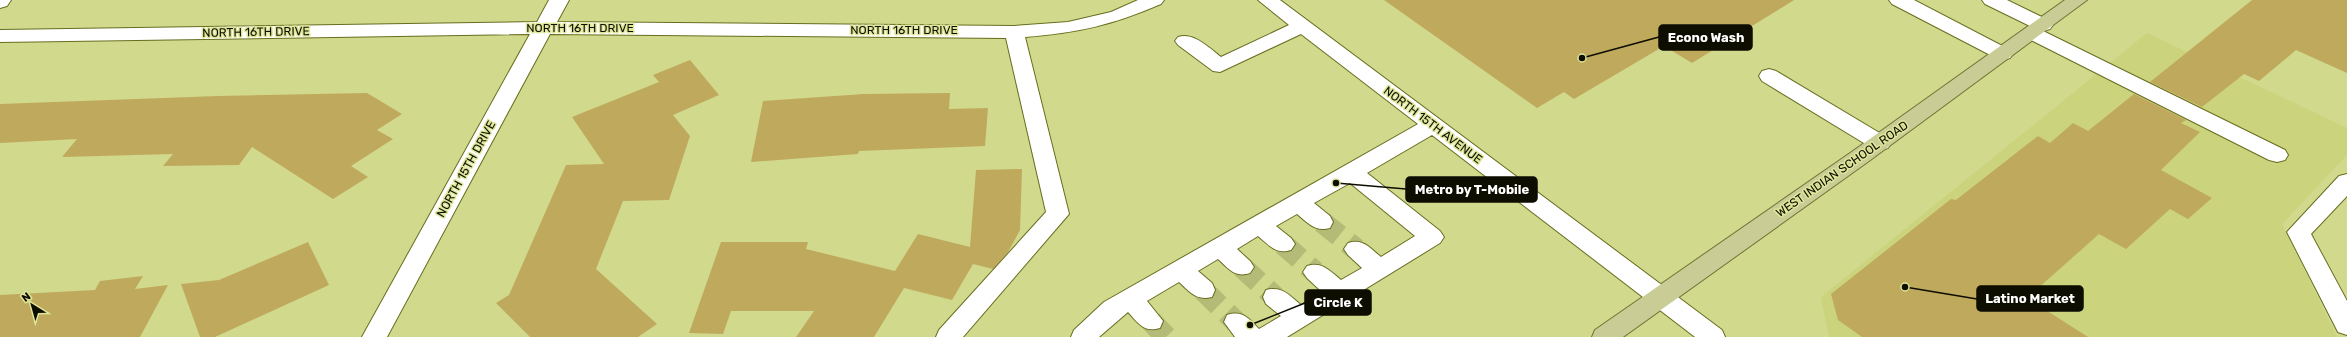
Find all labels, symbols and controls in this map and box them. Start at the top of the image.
street label: NORTH 16TH DRIVE [526,21,634,35]
street label: NORTH 16TH DRIVE [850,23,958,37]
street label: NORTH 16TH DRIVE [202,24,310,40]
callout: Econo Wash [1659,25,1752,50]
text: Econo Wash [1668,30,1744,45]
street label: NORTH 15TH AVENUE [1381,83,1485,167]
street label: NORTH 15TH DRIVE [434,118,498,220]
street label: WEST INDIAN SCHOOL ROAD [1773,118,1911,220]
callout: Metro by T-Mobile [1406,177,1537,202]
text: Metro by T-Mobile [1415,182,1530,197]
north arrow [12,285,52,325]
callout: Latino Market [1977,286,2083,311]
text: N [19,290,33,305]
callout: Circle K [1305,290,1371,315]
text: Latino Market [1985,291,2075,306]
text: Circle K [1313,295,1363,310]

